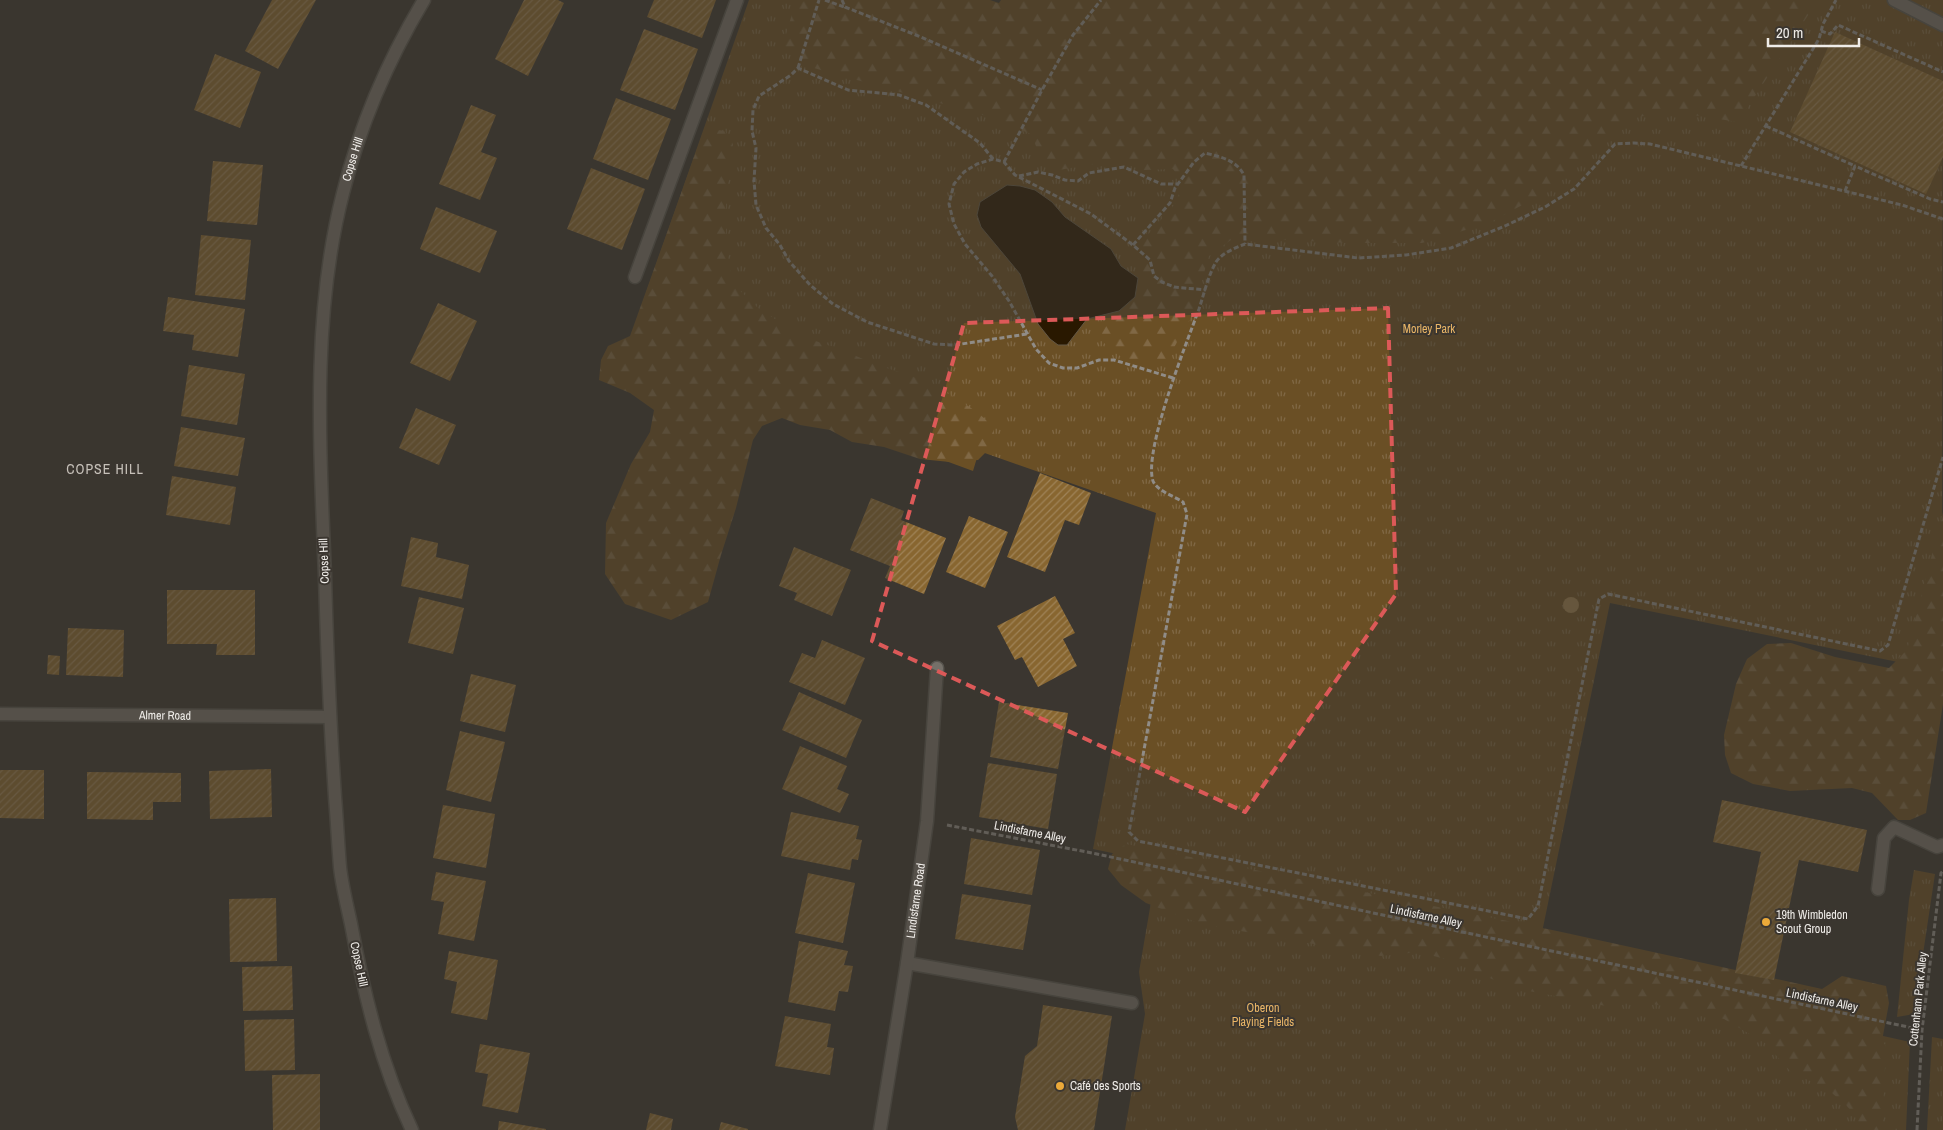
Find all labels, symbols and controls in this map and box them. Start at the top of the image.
scale bar [1768,15,1859,47]
text: 20 m [1776,22,1803,43]
street label: Copse Hill [338,135,367,183]
park label: Morley Park [1403,321,1455,337]
district label: COPSE HILL [66,460,144,478]
street label: Copse Hill [315,538,333,584]
street label: Almer Road [138,707,191,724]
street label: Lindisfarne Alley [993,817,1067,847]
street label: Lindisfarne Road [903,862,929,939]
street label: Lindisfarne Alley [1389,901,1463,931]
place label: 19th Wimbledon Scout Group [1776,907,1848,937]
marker: 19th Wimbledon Scout Group [1760,916,1772,928]
street label: Copse Hill [346,940,372,988]
street label: Cottenham Park Alley [1905,951,1931,1047]
street label: Lindisfarne Alley [1785,985,1859,1015]
park label: Oberon Playing Fields [1232,1000,1294,1030]
place label: Café des Sports [1070,1078,1141,1094]
marker: Café des Sports [1054,1080,1066,1092]

